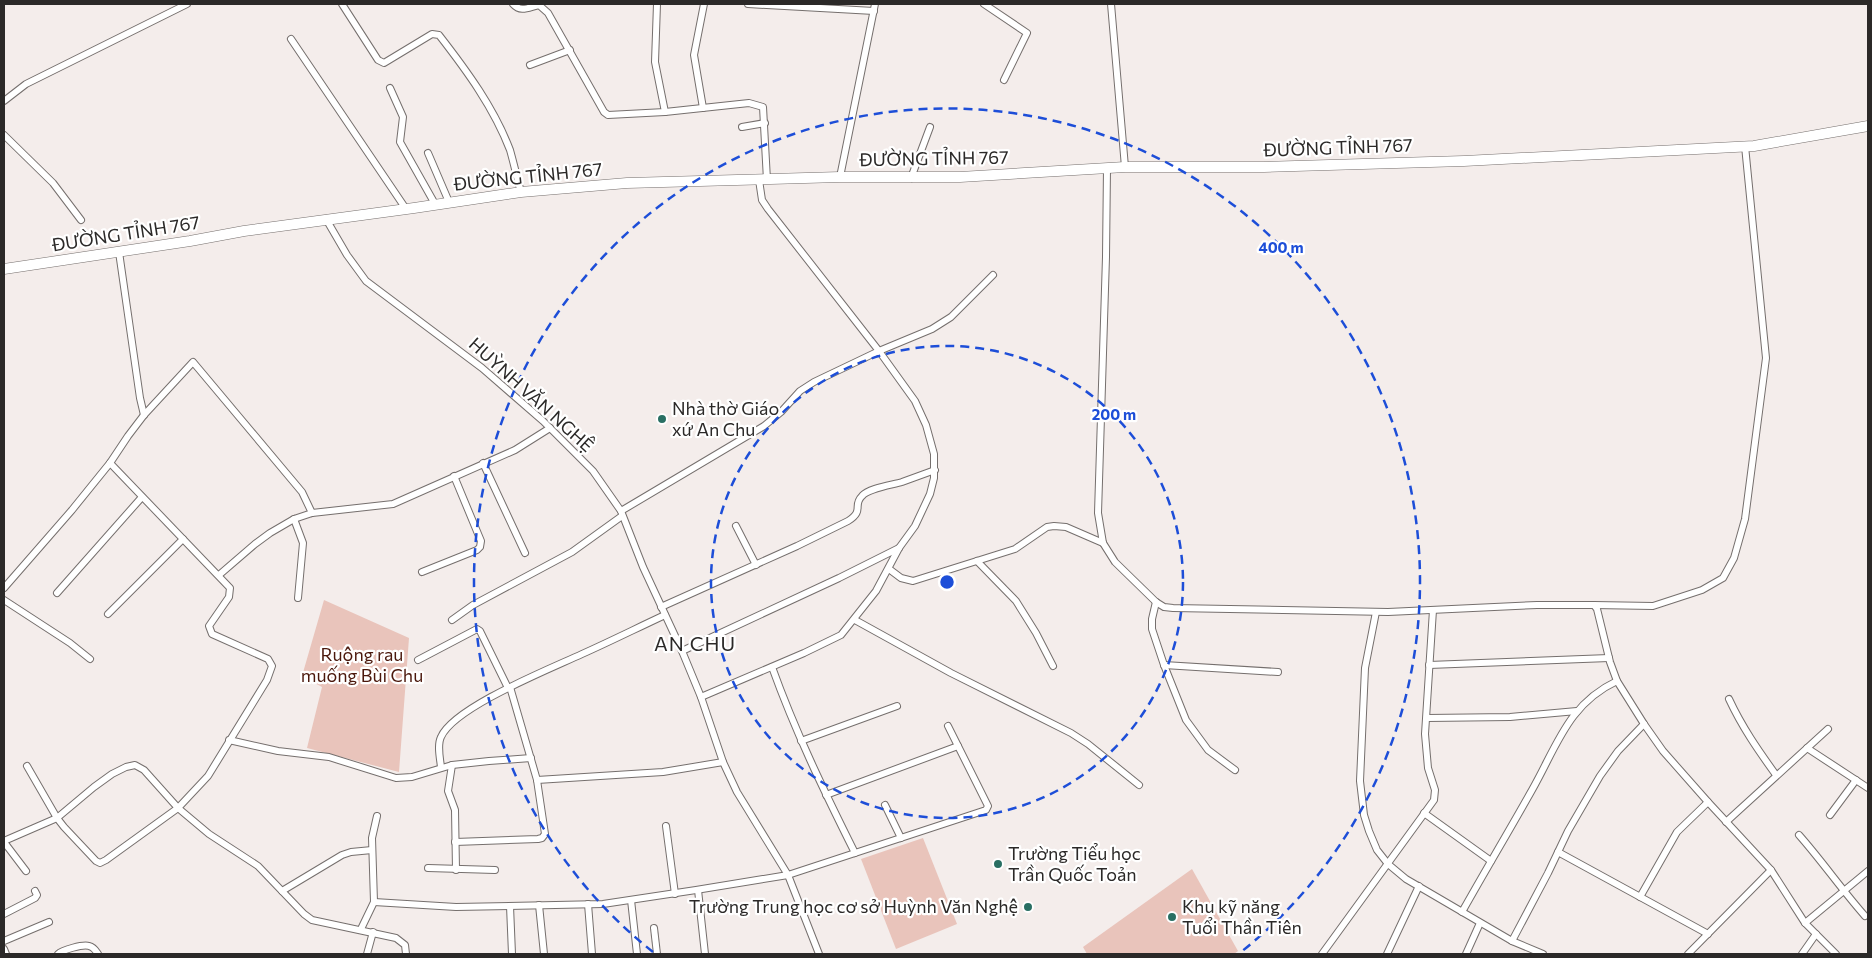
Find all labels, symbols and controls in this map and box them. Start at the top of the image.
street label: ĐƯỜNG TỈNH 767 [1262,133,1413,161]
street label: ĐƯỜNG TỈNH 767 [858,146,1009,170]
street label: ĐƯỜNG TỈNH 767 [452,157,603,195]
street label: ĐƯỜNG TỈNH 767 [49,210,201,256]
text: 400 m [1258,238,1304,256]
street label: HUỲNH VĂN NGHỆ [465,332,599,456]
place label: Nhà thờ Giáo xứ An Chu [672,397,779,440]
text: 200 m [1092,405,1136,423]
marker: Nhà thờ Giáo xứ An Chu [656,413,668,425]
centre of rings [938,573,956,591]
district label: AN CHU [654,631,736,655]
park label: Ruộng rau muống Bùi Chu [301,643,423,686]
place label: Trường Tiểu học Trần Quốc Toản [1008,842,1141,885]
marker: Trường Tiểu học Trần Quốc Toản [992,858,1004,870]
place label: Trường Trung học cơ sở Huỳnh Văn Nghệ [689,895,1018,917]
place label: Khu kỹ năng Tuổi Thần Tiên [1182,895,1302,938]
marker: Trường Trung học cơ sở Huỳnh Văn Nghệ [1022,901,1034,913]
marker: Khu kỹ năng Tuổi Thần Tiên [1166,911,1178,923]

